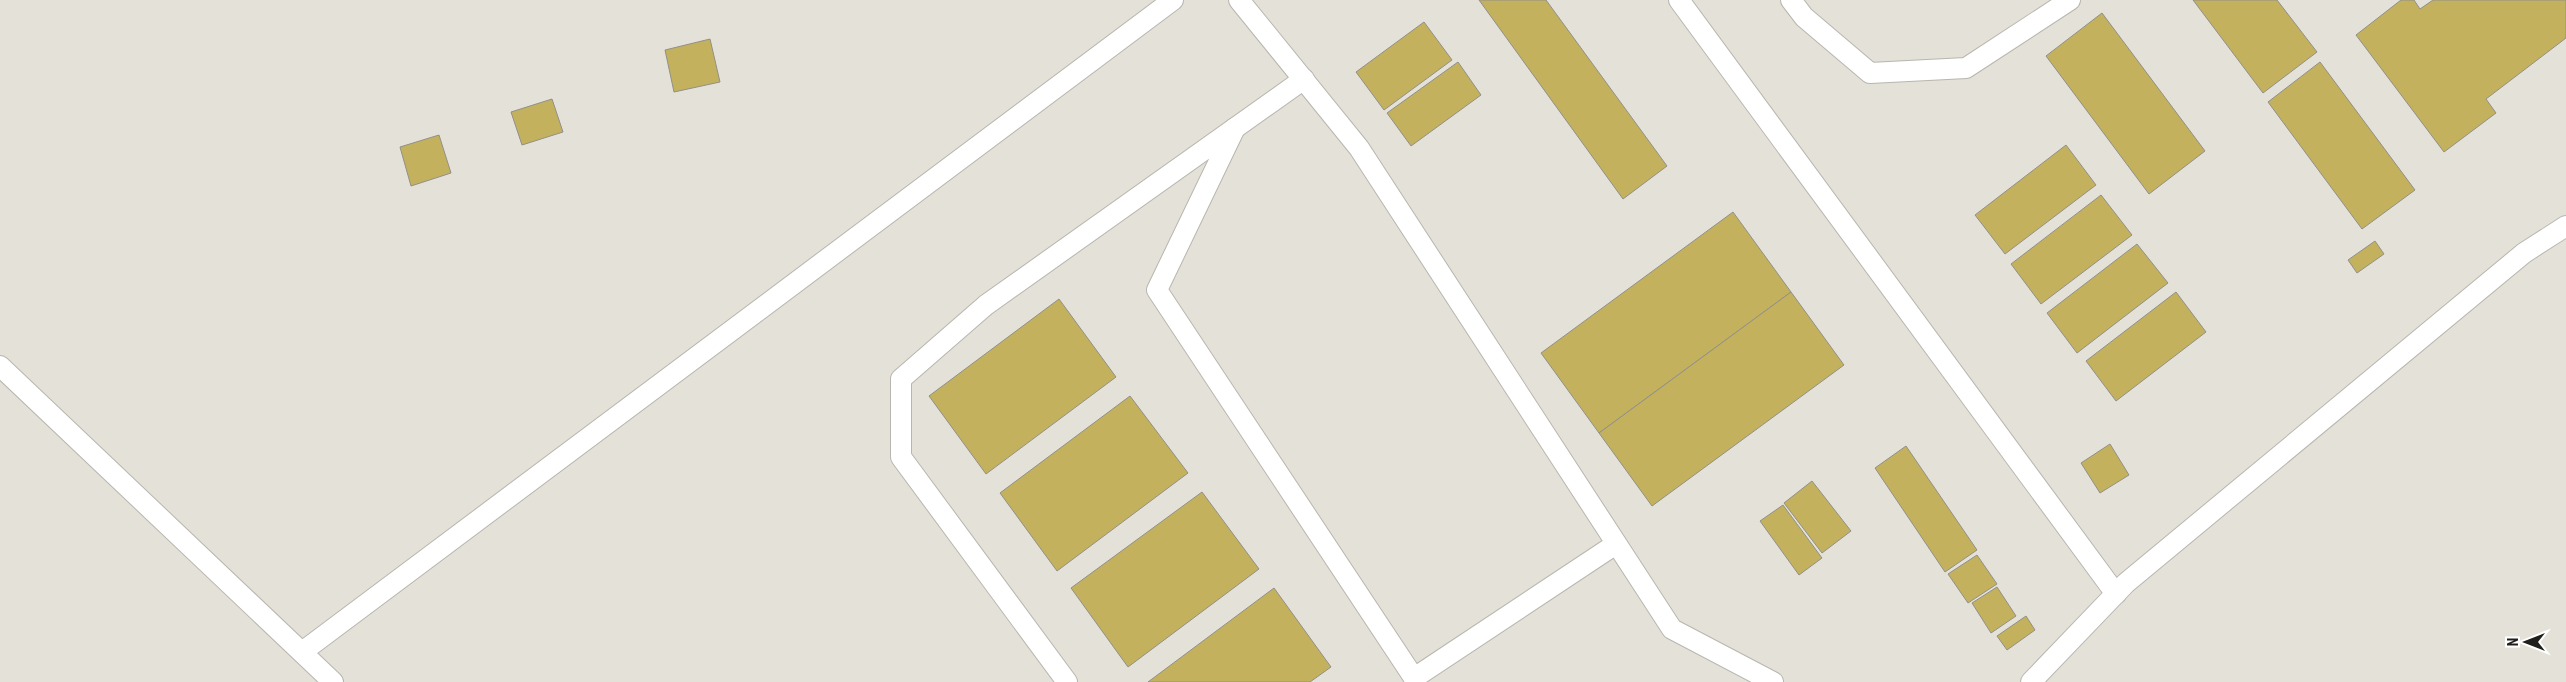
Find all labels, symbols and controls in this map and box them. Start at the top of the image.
north arrow [2501,617,2551,667]
text: N [2505,638,2521,646]

